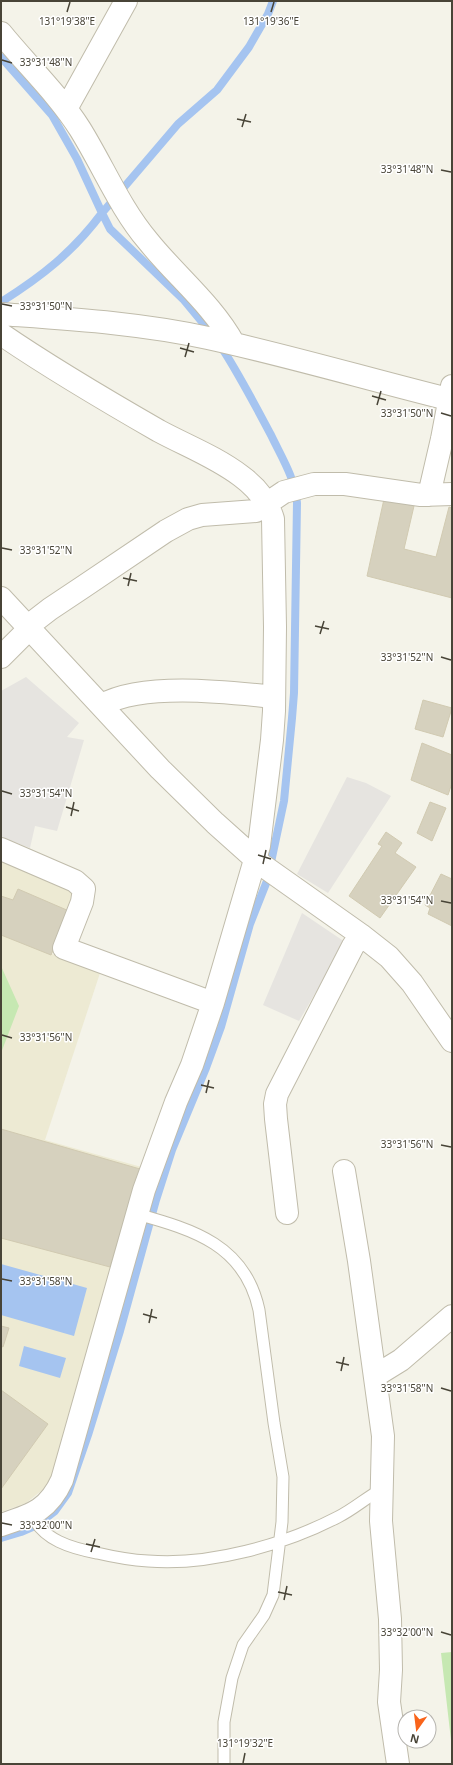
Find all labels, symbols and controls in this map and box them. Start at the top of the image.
text: 131°19'38"E [39,14,95,28]
text: 131°19'36"E [243,14,299,28]
text: 33°31'48"N [20,55,72,69]
text: 33°31'48"N [381,162,433,176]
text: 33°31'50"N [20,299,72,313]
text: 33°31'50"N [381,406,433,420]
text: 33°31'52"N [20,543,72,557]
text: 33°31'52"N [381,650,433,664]
text: 33°31'54"N [20,786,72,800]
text: 33°31'54"N [381,893,433,907]
text: 33°31'56"N [20,1030,72,1044]
text: 33°31'56"N [381,1137,433,1151]
text: 33°31'58"N [20,1274,72,1288]
text: 33°31'58"N [381,1381,433,1395]
text: 33°32'00"N [20,1518,72,1532]
text: 33°32'00"N [381,1625,433,1639]
north arrow [397,1709,437,1749]
text: N [408,1731,421,1748]
text: 131°19'32"E [217,1736,273,1750]

